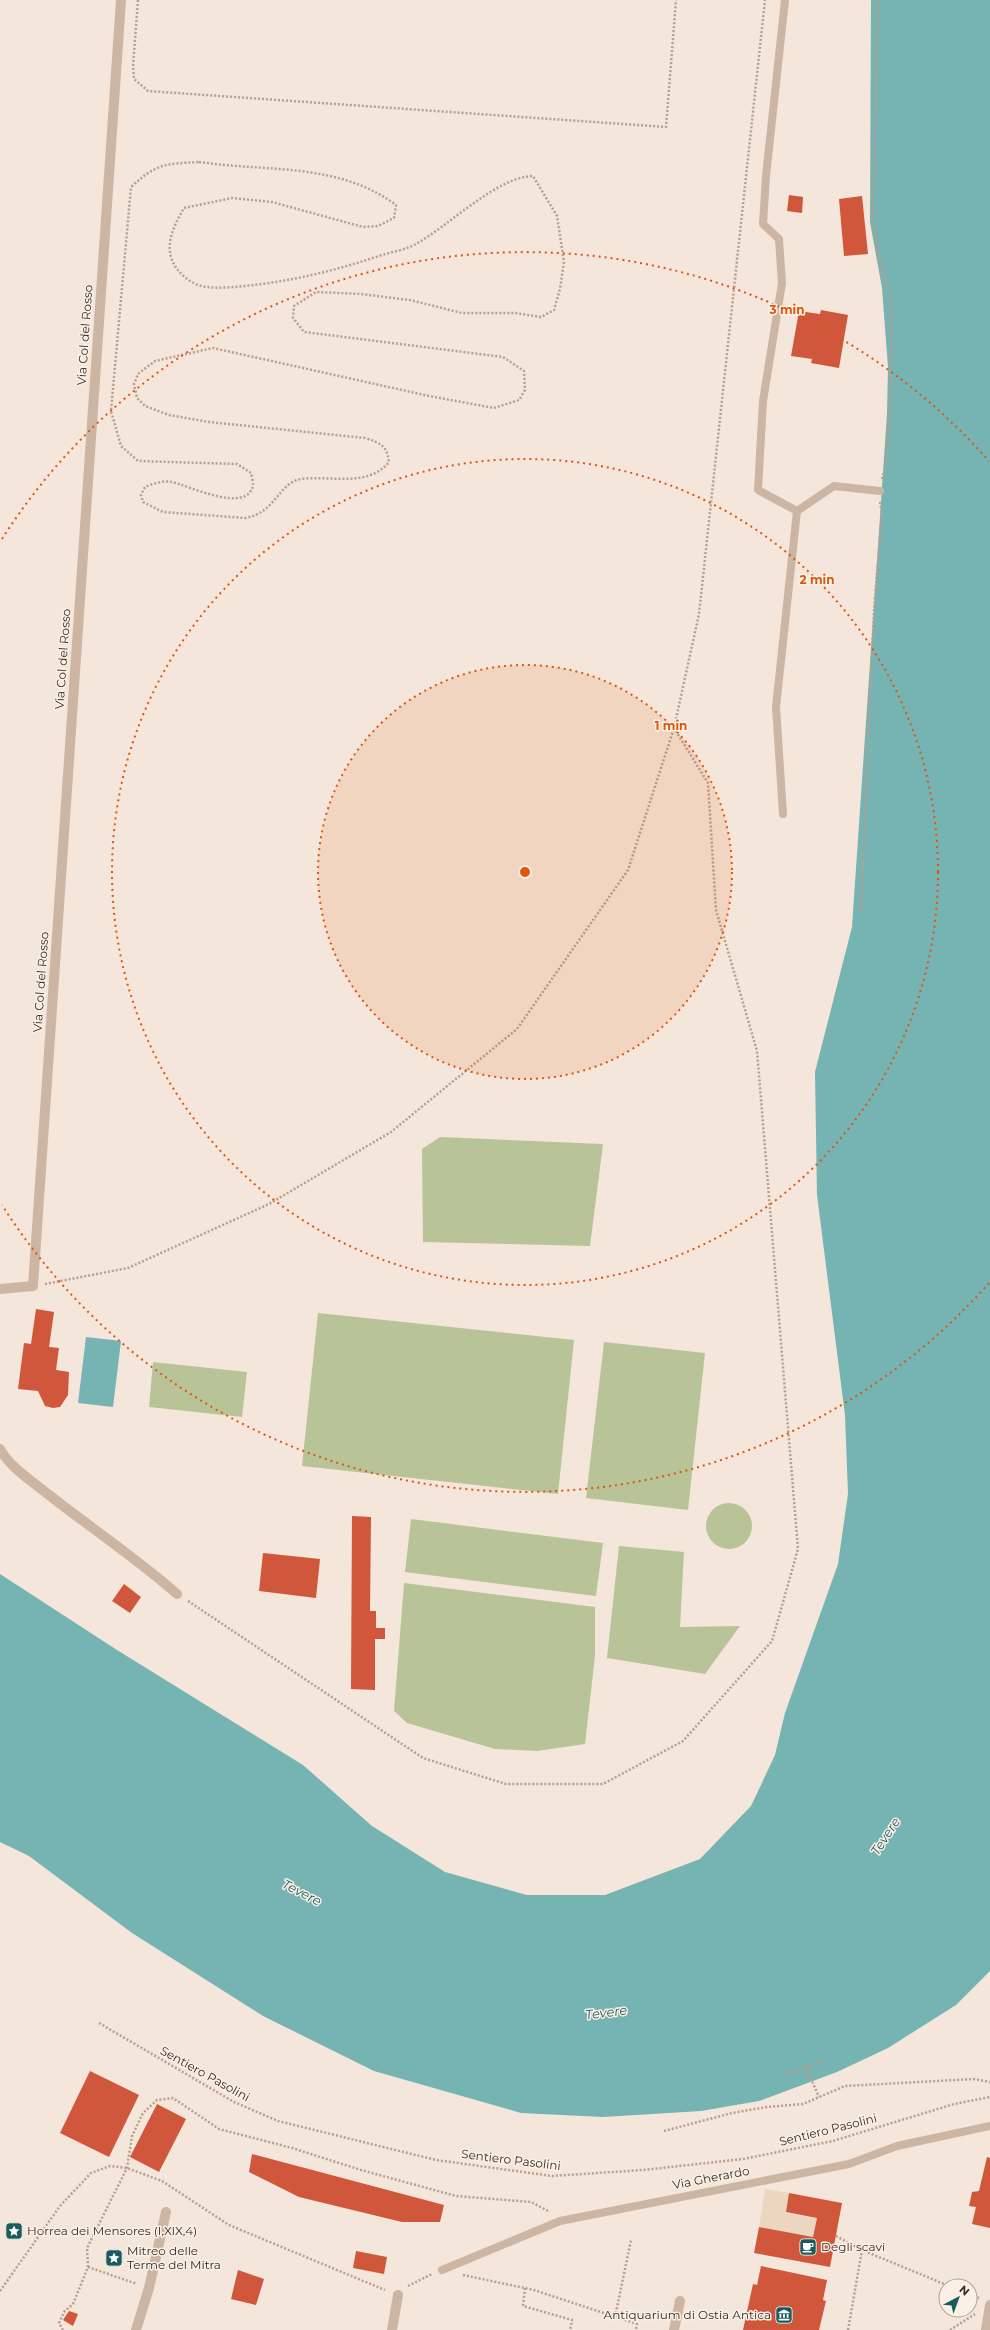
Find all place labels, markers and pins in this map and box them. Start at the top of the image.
centre of rings [518,865,532,879]
place icon: Horrea dei Mensores (I,XIX,4) [4,2221,24,2241]
place label: Horrea dei Mensores (I,XIX,4) [27,2223,197,2238]
cafe icon: Degli scavi [798,2237,818,2257]
place label: Degli scavi [821,2239,885,2254]
place label: Mitreo delle Terme del Mitra [127,2243,221,2272]
place icon: Mitreo delle Terme del Mitra [104,2248,124,2268]
museum icon: Antiquarium di Ostia Antica [774,2305,794,2325]
place label: Antiquarium di Ostia Antica [604,2307,771,2322]

